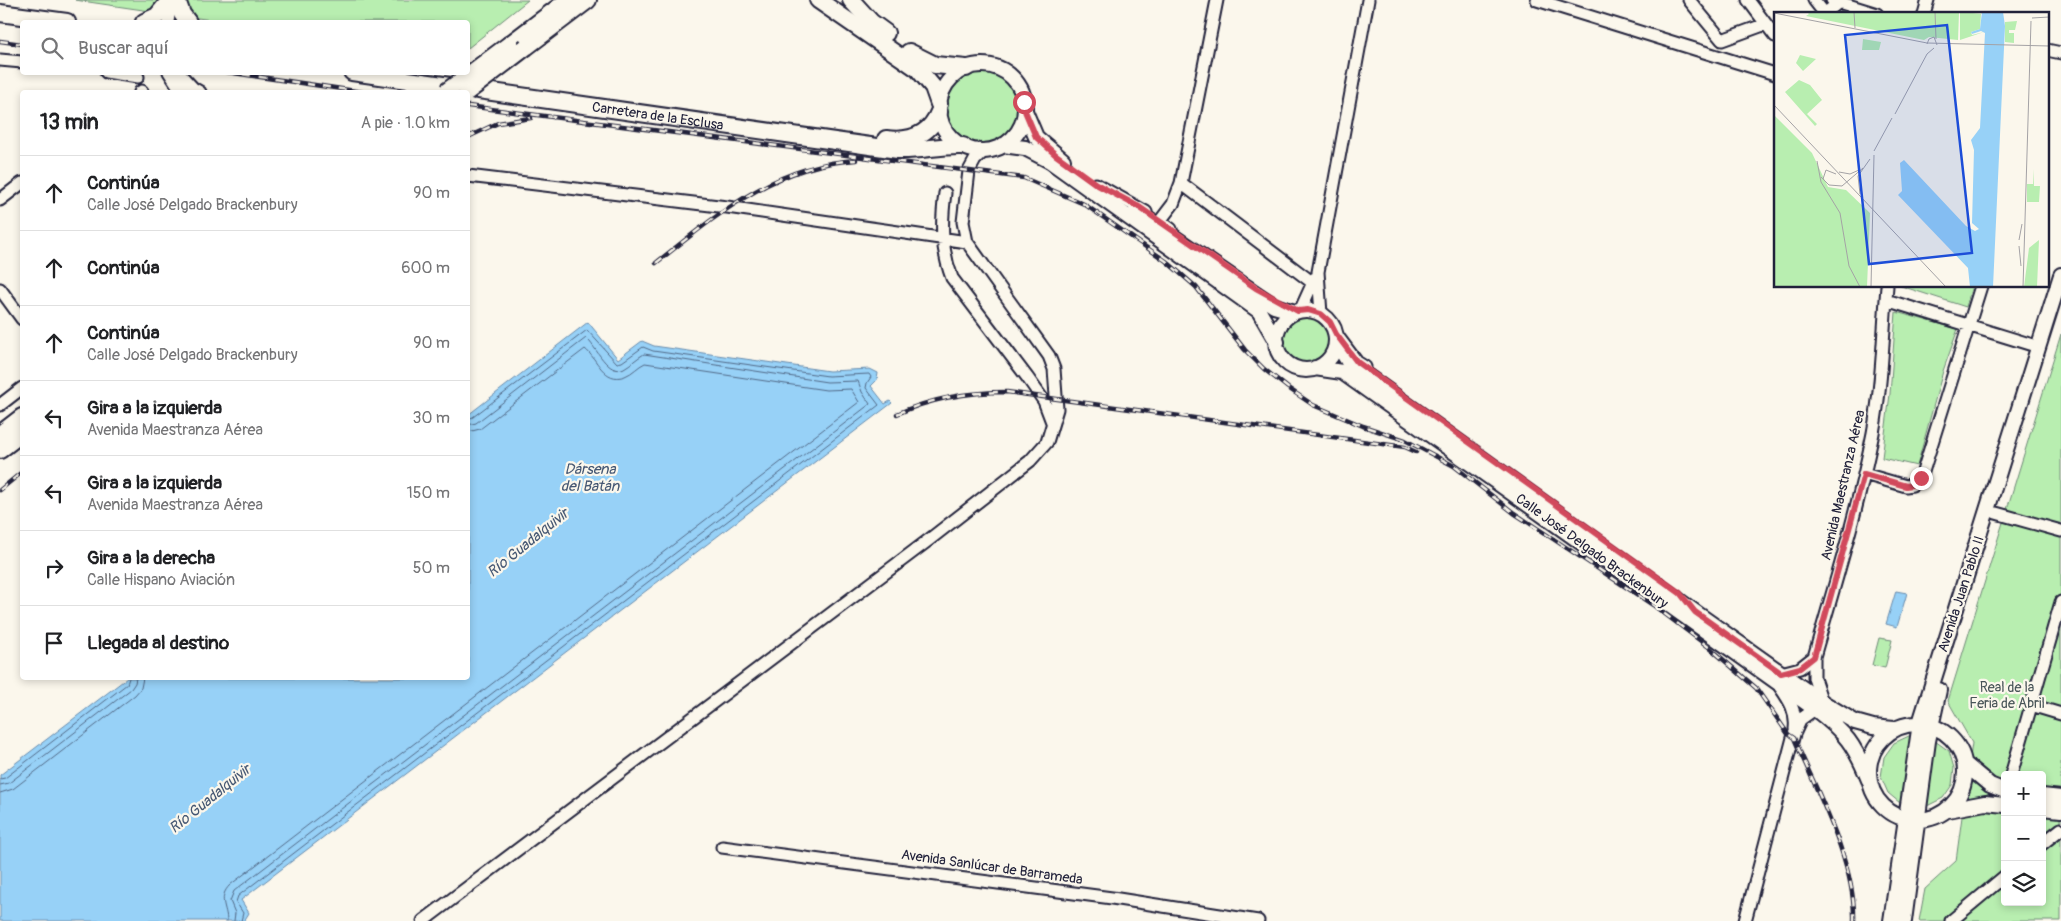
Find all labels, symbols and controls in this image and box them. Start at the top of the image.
inset map [1774,12,2048,288]
search box [20,20,470,75]
icon: search [38,34,66,62]
text: Buscar aquí [78,36,169,60]
route start [1013,91,1036,114]
street label: Carretera de la Esclusa [591,98,725,133]
text: 13 min [40,109,99,136]
text: A pie · 1.0 km [361,113,450,133]
text: Continúa [87,171,160,195]
icon: ahead [40,179,68,207]
text: 90 m [413,183,450,203]
text: Calle José Delgado Brackenbury [87,195,298,215]
icon: ahead [40,254,68,282]
text: Continúa [87,256,160,280]
text: 600 m [401,258,450,278]
text: Continúa [87,321,160,345]
icon: ahead [40,329,68,357]
text: 90 m [413,333,450,353]
text: Calle José Delgado Brackenbury [87,345,298,365]
text: Gira a la izquierda [87,396,222,420]
icon: left [40,404,68,432]
text: 30 m [412,408,450,428]
street label: Avenida Maestranza Aérea [1817,408,1869,562]
text: Avenida Maestranza Aérea [87,420,263,440]
water label: Dársena del Batán [561,460,621,496]
route end [1910,467,1933,490]
text: Gira a la izquierda [87,471,222,495]
icon: left [40,479,68,507]
text: 150 m [406,483,450,503]
street label: Calle José Delgado Brackenbury [1512,490,1672,612]
text: Avenida Maestranza Aérea [87,495,263,515]
water label: Río Guadalquivir [484,503,574,582]
street label: Avenida Juan Pablo II [1934,534,1988,654]
text: Gira a la derecha [87,546,215,570]
icon: right [40,554,68,582]
text: 50 m [413,558,450,578]
text: Calle Hispano Aviación [87,570,235,590]
icon: arrive [40,629,68,657]
text: Llegada al destino [87,631,229,655]
park label: Real de la Feria de Abril [1969,679,2045,712]
water label: Río Guadalquivir [166,759,256,838]
map controls [2001,771,2046,906]
button: + [2001,771,2046,816]
button: − [2001,816,2046,861]
street label: Avenida Sanlúcar de Barrameda [900,846,1084,888]
button: layers [2001,861,2046,906]

